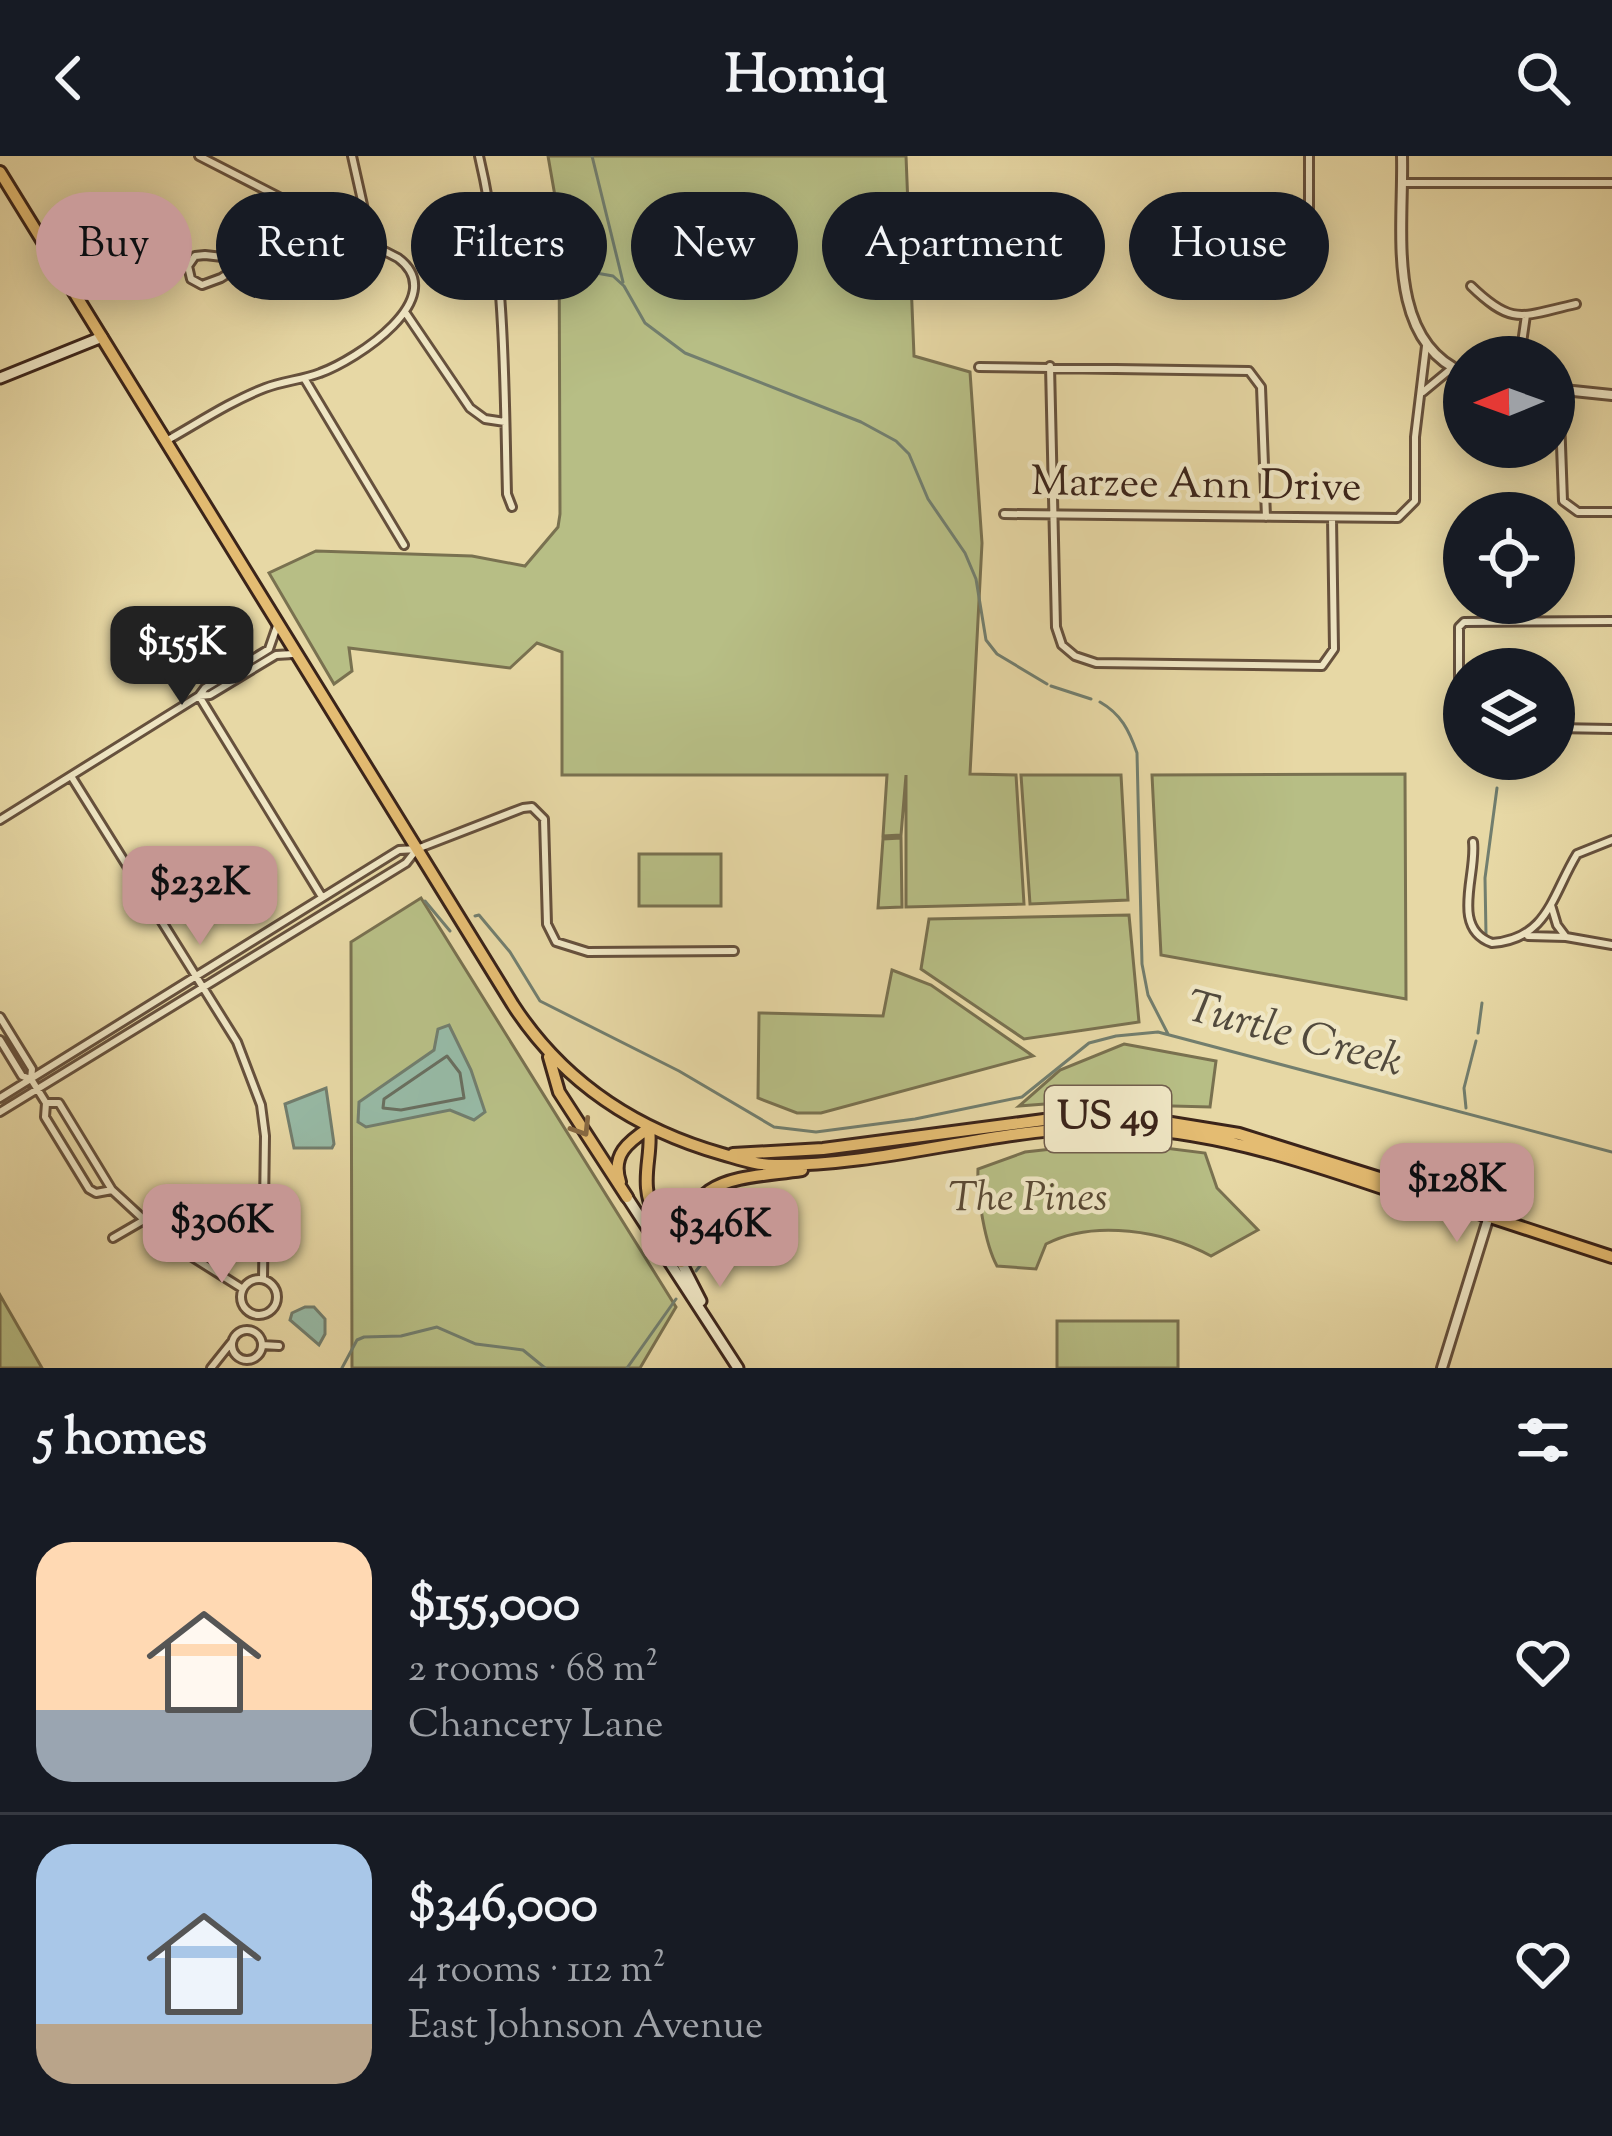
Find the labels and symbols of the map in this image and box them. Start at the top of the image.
north arrow [1443,336,1575,468]
street label: Marzee Ann Drive [1030,454,1362,520]
pin: $155K [98,606,266,708]
pin: $232K [116,846,284,948]
water label: Turtle Creek [1178,977,1410,1097]
road number: US 49 [1045,1086,1171,1152]
one-way arrow [567,1115,590,1137]
pin: $128K [1373,1143,1541,1245]
park label: The Pines [948,1170,1108,1230]
pin: $306K [138,1184,306,1286]
pin: $346K [636,1188,804,1290]

